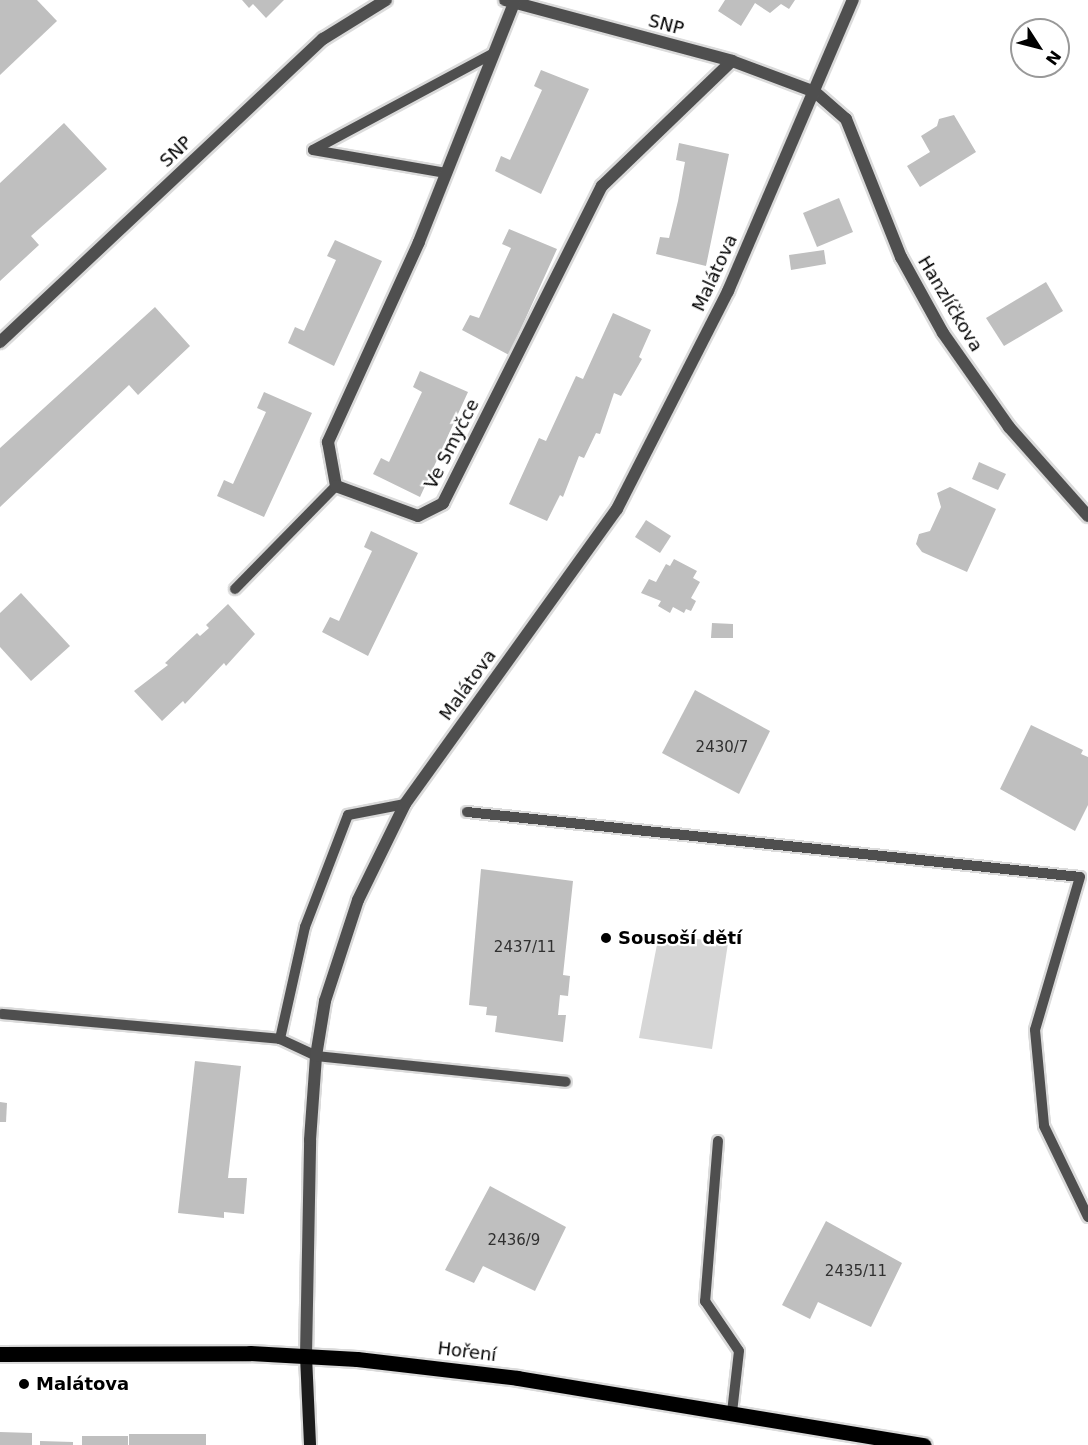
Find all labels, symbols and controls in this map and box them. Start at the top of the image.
street label: SNP [646,10,686,40]
north arrow [1010,18,1070,78]
text: N [1042,47,1065,69]
street label: SNP [156,132,196,172]
street label: Malátova [688,231,742,315]
street label: Hanzlíčkova [913,252,987,356]
street label: Ve Smyčce [420,395,484,493]
street label: Malátova [435,645,501,725]
house number: 2430/7 [696,739,748,757]
place label: Sousoší dětí [618,927,742,949]
marker: Sousoší dětí [599,931,613,945]
house number: 2437/11 [494,939,556,957]
house number: 2436/9 [488,1232,540,1250]
house number: 2435/11 [825,1263,887,1281]
street label: Hoření [436,1338,498,1366]
place label: Malátova [36,1373,129,1395]
marker: Malátova [17,1377,31,1391]

